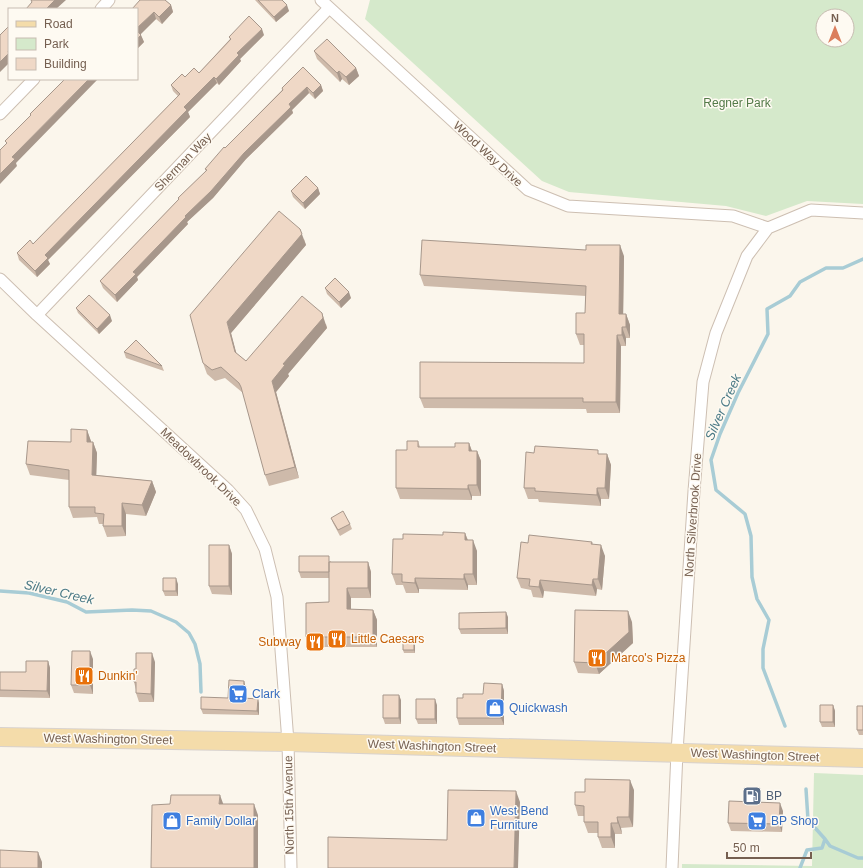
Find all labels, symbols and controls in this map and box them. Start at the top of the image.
legend [8,8,138,80]
north arrow [815,8,855,48]
text: N [831,12,839,24]
text: Road [44,17,73,31]
text: Park [44,37,70,51]
text: Building [44,57,87,71]
park label: Regner Park [703,96,772,110]
street label: Wood Way Drive [451,118,526,190]
street label: Sherman Way [152,130,214,194]
water label: Silver Creek [702,370,745,442]
street label: Meadowbrook Drive [158,425,244,509]
street label: North Silverbrook Drive [682,452,704,577]
water label: Silver Creek [23,577,97,608]
restaurant icon: Little Caesars [326,628,348,650]
restaurant icon: Subway [304,631,326,653]
place label: Little Caesars [351,632,424,646]
place label: Subway [258,635,301,649]
restaurant icon: Marco's Pizza [586,647,608,669]
place label: Marco's Pizza [611,651,686,665]
restaurant icon: Dunkin' [73,665,95,687]
place label: Dunkin' [98,669,138,683]
supermarket icon: Clark [227,683,249,705]
place label: Clark [252,687,281,701]
shop icon: Quickwash [484,697,506,719]
place label: Quickwash [509,701,568,715]
street label: West Washington Street [44,731,173,747]
street label: West Washington Street [367,737,497,755]
street label: West Washington Street [690,746,820,764]
street label: North 15th Avenue [281,755,297,855]
fuel station icon: BP [741,785,763,807]
place label: BP [766,789,782,803]
place label: West Bend Furniture [490,804,548,832]
shop icon: West Bend Furniture [465,807,487,829]
shop icon: Family Dollar [161,810,183,832]
supermarket icon: BP Shop [746,810,768,832]
place label: Family Dollar [186,814,256,828]
place label: BP Shop [771,814,818,828]
scale bar [727,834,811,860]
text: 50 m [733,841,760,855]

